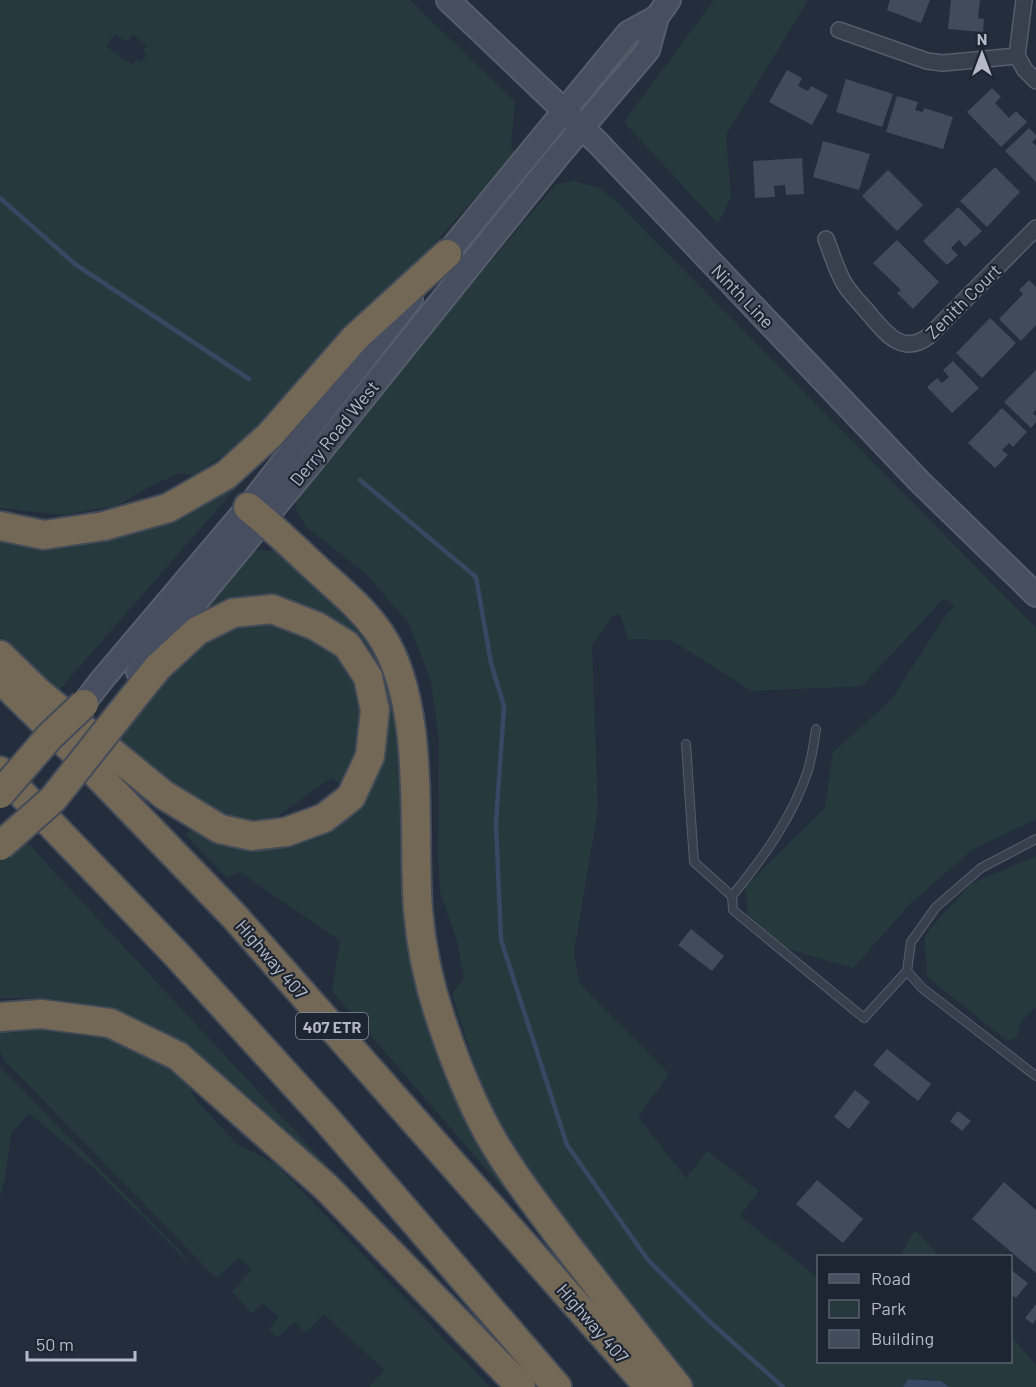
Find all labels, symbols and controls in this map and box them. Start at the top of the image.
north arrow [952,24,1012,84]
text: N [977,29,987,48]
street label: Ninth Line [707,259,779,333]
street label: Zenith Court [921,259,1005,343]
street label: Derry Road West [285,376,383,490]
street label: Highway 407 [232,915,313,1004]
road number: 407 ETR [296,1013,368,1039]
legend [817,1255,1012,1363]
text: Road [871,1267,911,1289]
street label: Highway 407 [553,1279,634,1368]
text: Park [871,1297,906,1319]
scale bar [27,1324,135,1362]
text: Building [871,1327,934,1349]
text: 50 m [36,1333,74,1355]

